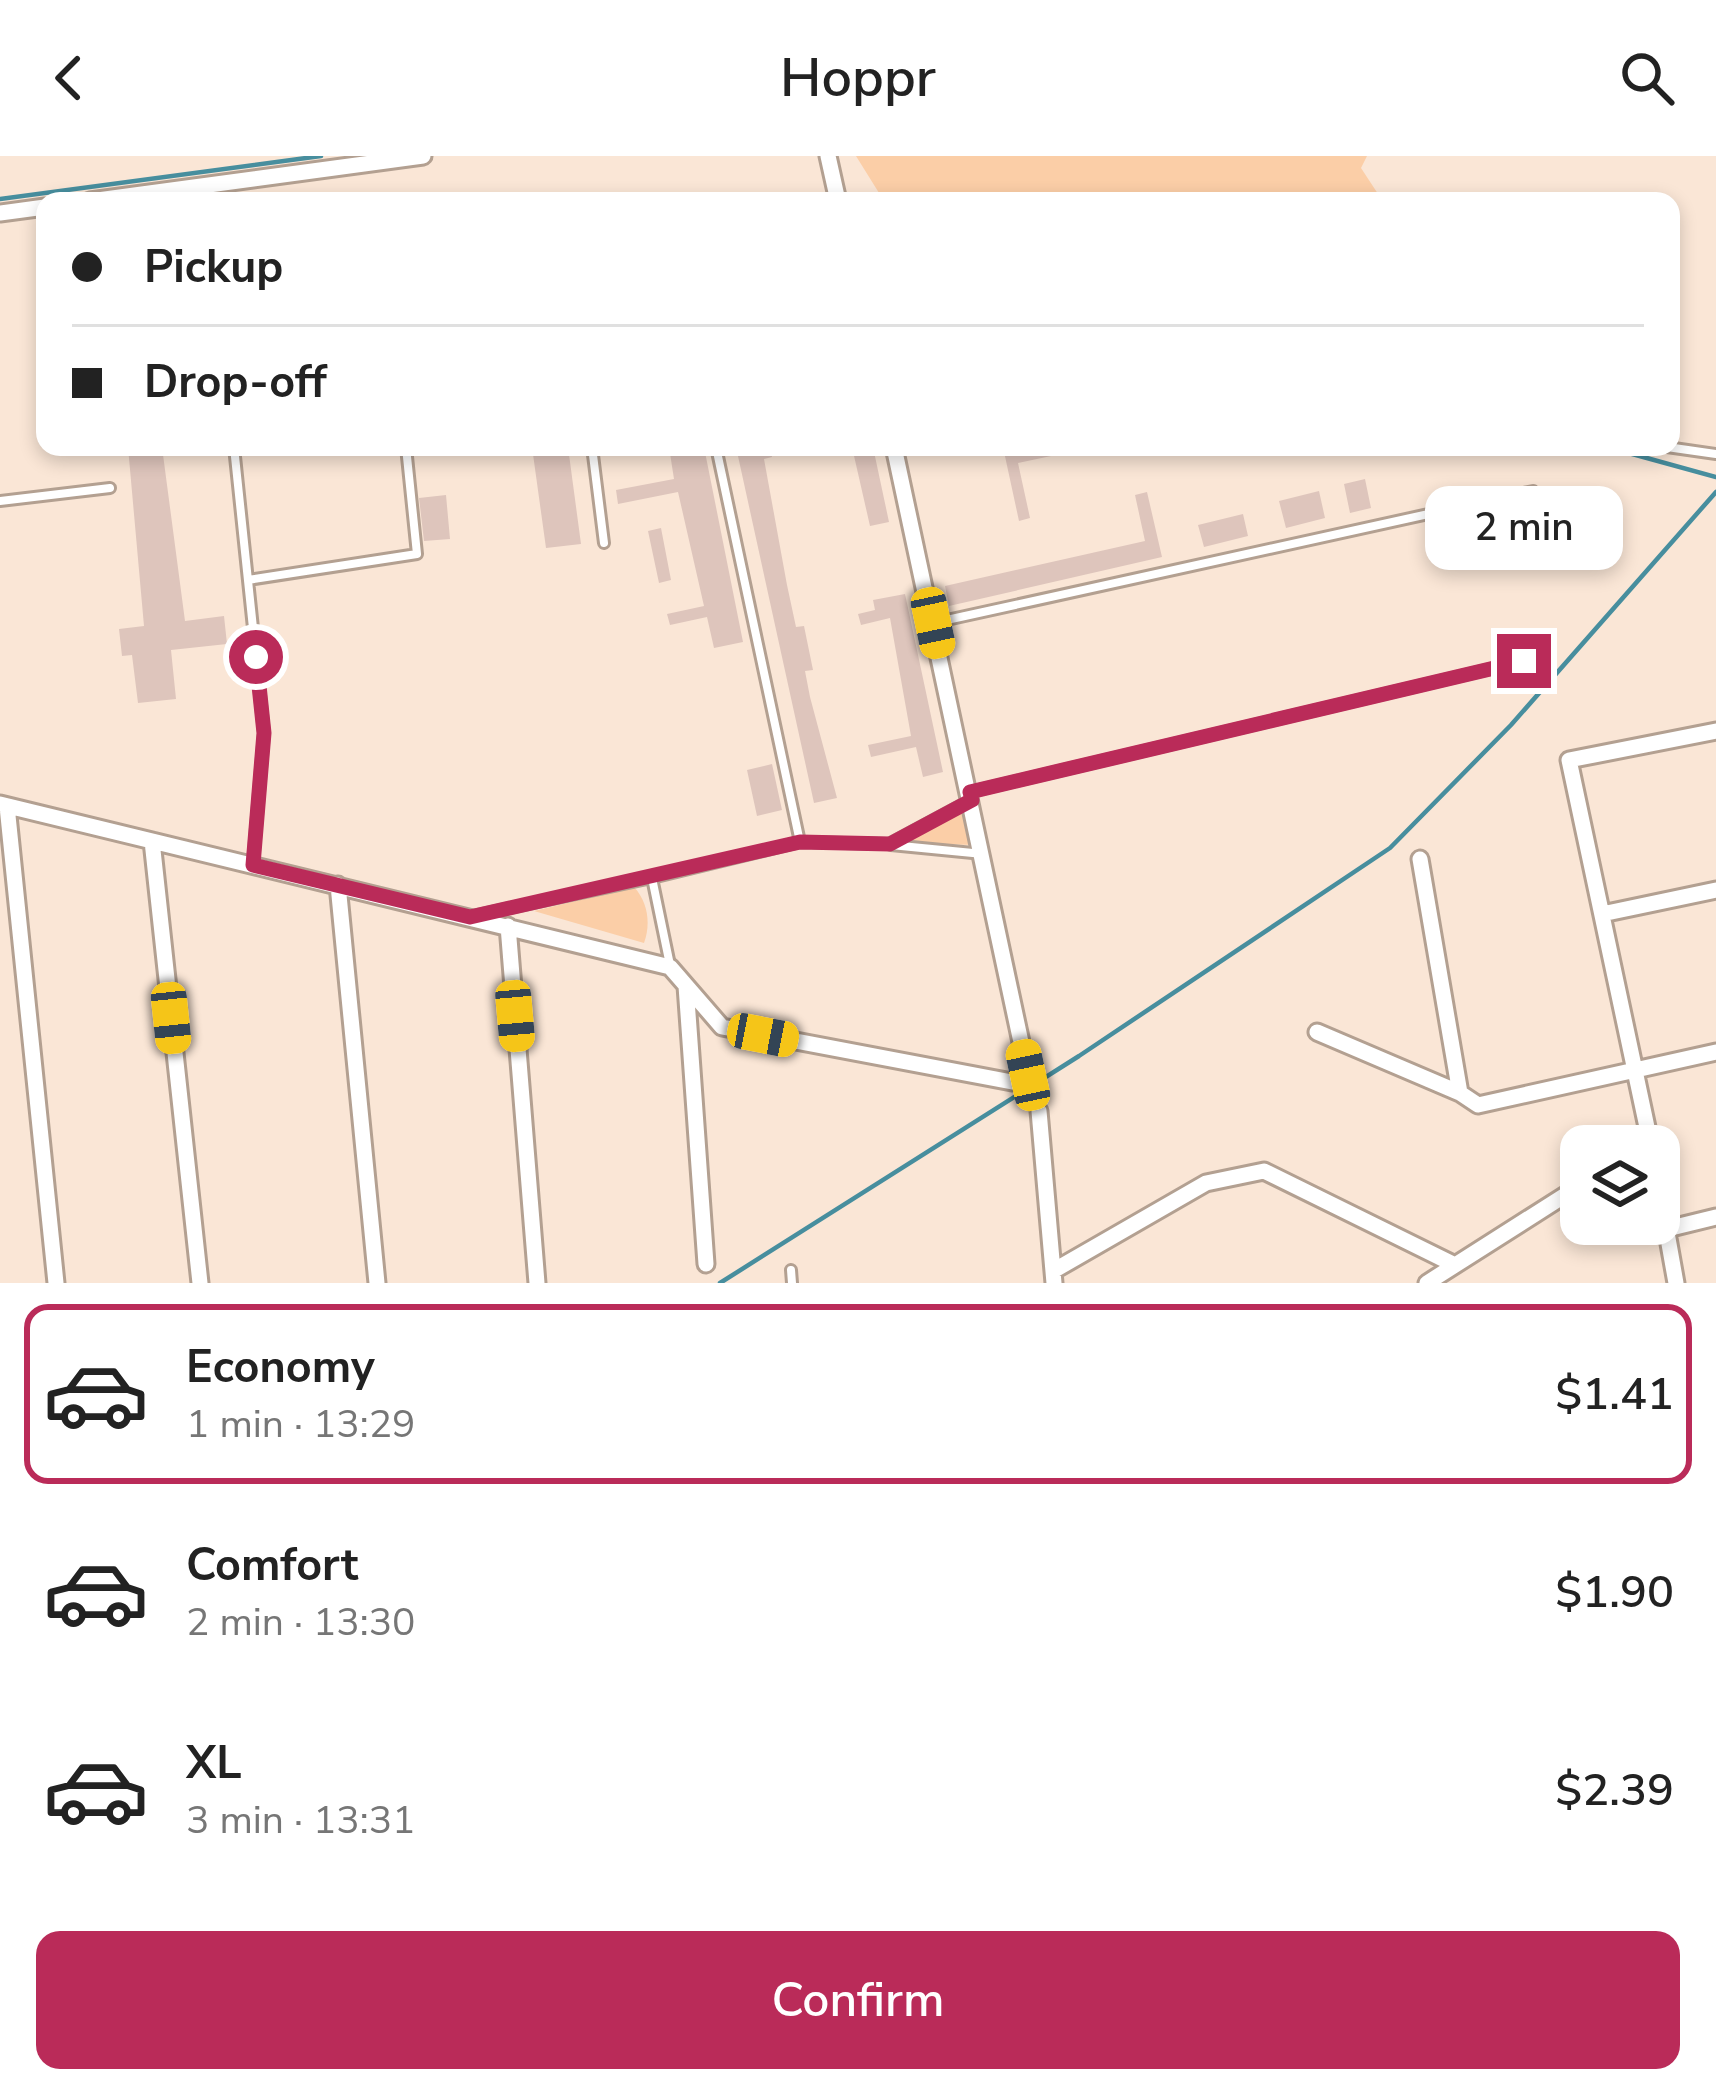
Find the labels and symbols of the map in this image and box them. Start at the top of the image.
callout: 2 min [1425,487,1623,571]
car [908,584,958,662]
route start [229,630,283,684]
route end [1497,634,1551,688]
car [494,979,536,1053]
car [149,980,193,1056]
car [724,1010,802,1060]
car [1003,1036,1053,1114]

